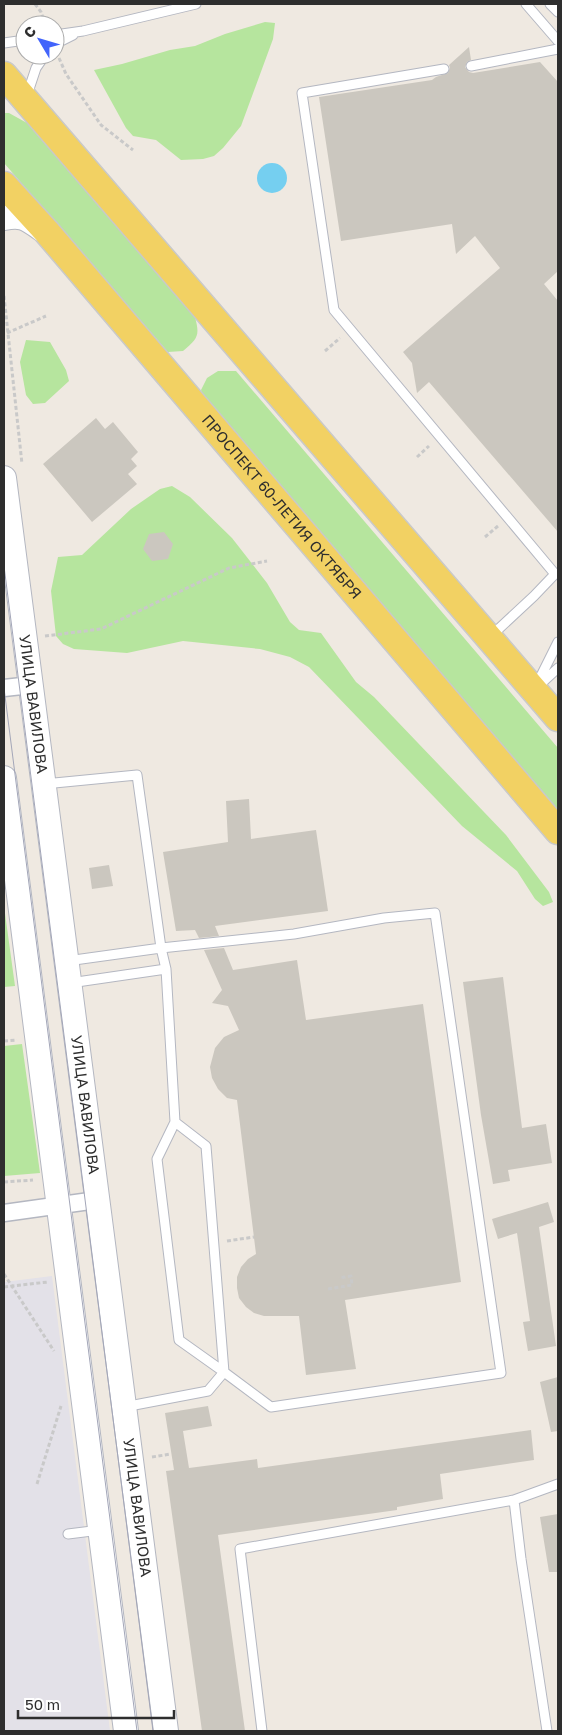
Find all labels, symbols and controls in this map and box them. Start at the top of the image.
north arrow [15,15,65,65]
text: С [20,22,39,41]
street label: ПРОСПЕКТ 60-ЛЕТИЯ ОКТЯБРЯ [199,410,366,602]
street label: УЛИЦА ВАВИЛОВА [16,633,52,775]
street label: УЛИЦА ВАВИЛОВА [68,1034,104,1175]
street label: УЛИЦА ВАВИЛОВА [120,1437,156,1578]
scale bar [18,1688,174,1720]
text: 50 m [25,1695,60,1713]

